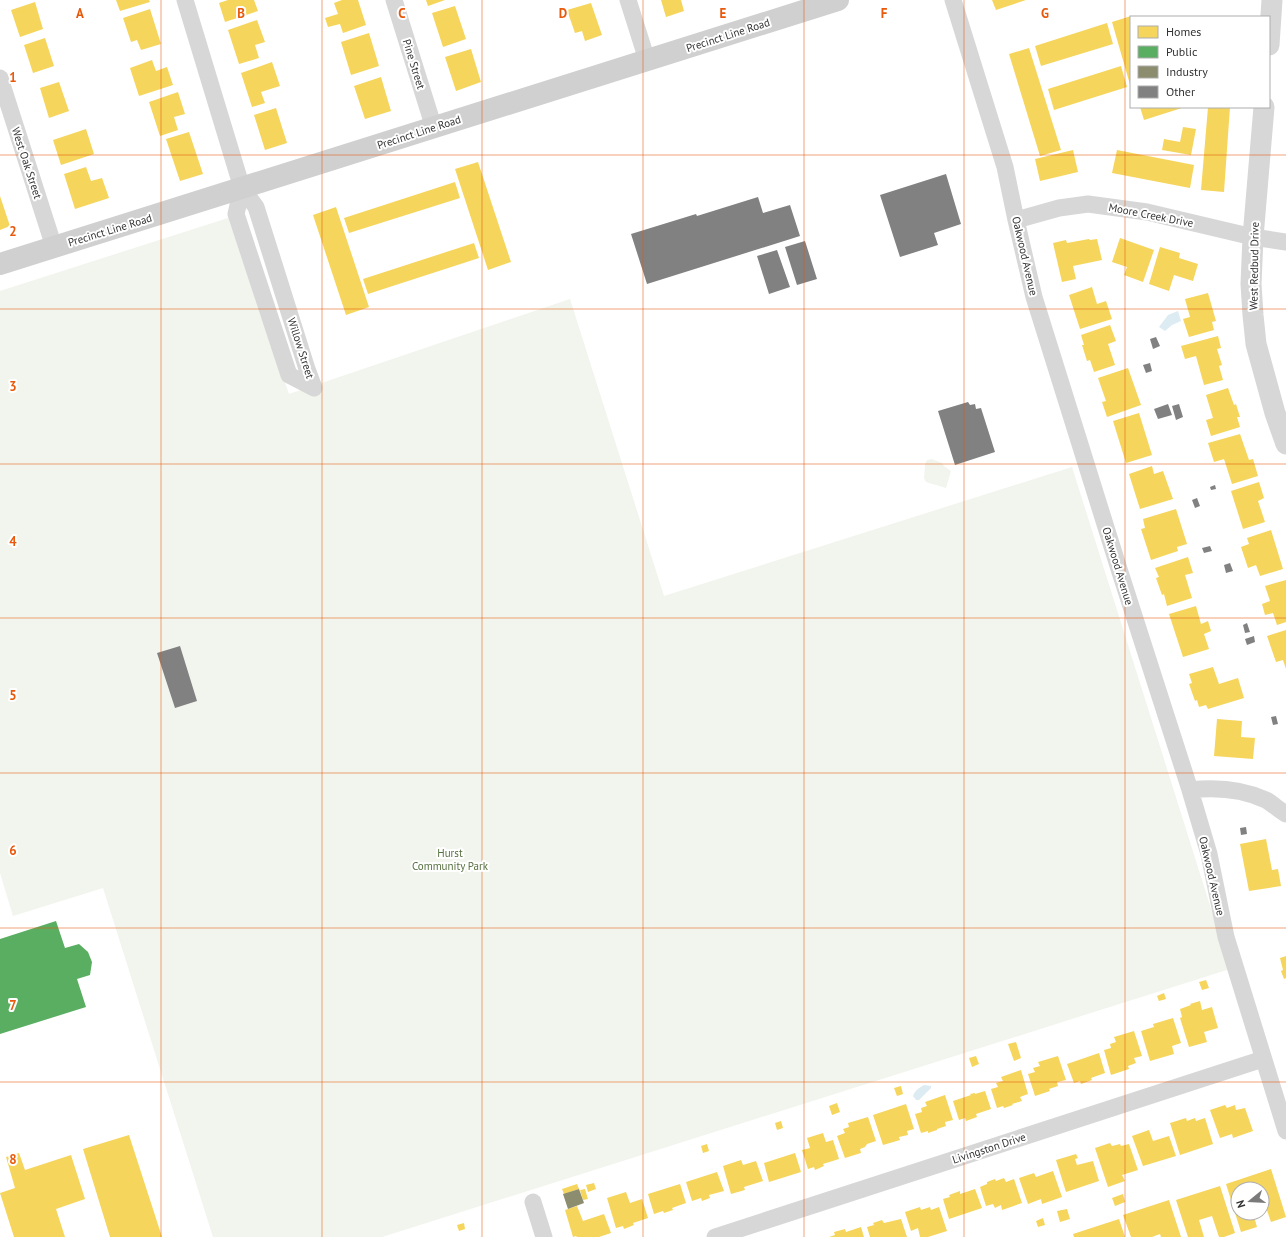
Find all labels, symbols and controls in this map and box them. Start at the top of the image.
text: A [76,5,84,22]
text: B [237,5,245,22]
text: C [398,5,406,22]
text: D [559,5,567,22]
text: E [720,5,727,22]
text: F [881,5,888,22]
text: G [1041,5,1049,22]
street label: Precinct Line Road [684,15,772,55]
legend [1130,16,1270,108]
text: Homes [1166,24,1201,39]
street label: Pine Street [400,37,428,91]
text: Public [1166,44,1198,59]
text: Industry [1166,64,1208,79]
text: 1 [9,69,17,86]
text: Other [1166,84,1195,99]
street label: Precinct Line Road [375,112,463,152]
street label: West Oak Street [9,125,45,201]
street label: Moore Creek Drive [1107,200,1195,230]
street label: Precinct Line Road [66,211,154,249]
street label: Oakwood Avenue [1009,215,1041,297]
street label: West Redbud Drive [1246,221,1262,310]
text: 2 [9,223,17,240]
street label: Willow Street [285,316,317,380]
text: 3 [9,378,17,395]
street label: Oakwood Avenue [1099,525,1137,607]
text: 4 [9,533,17,550]
text: 5 [9,687,17,704]
street label: Oakwood Avenue [1196,835,1228,917]
text: 6 [9,842,17,859]
park label: Hurst Community Park [412,846,489,873]
text: 7 [9,997,17,1014]
street label: Livingston Drive [950,1129,1028,1166]
text: 8 [9,1151,17,1168]
north arrow [1230,1181,1270,1221]
text: N [1233,1198,1248,1210]

